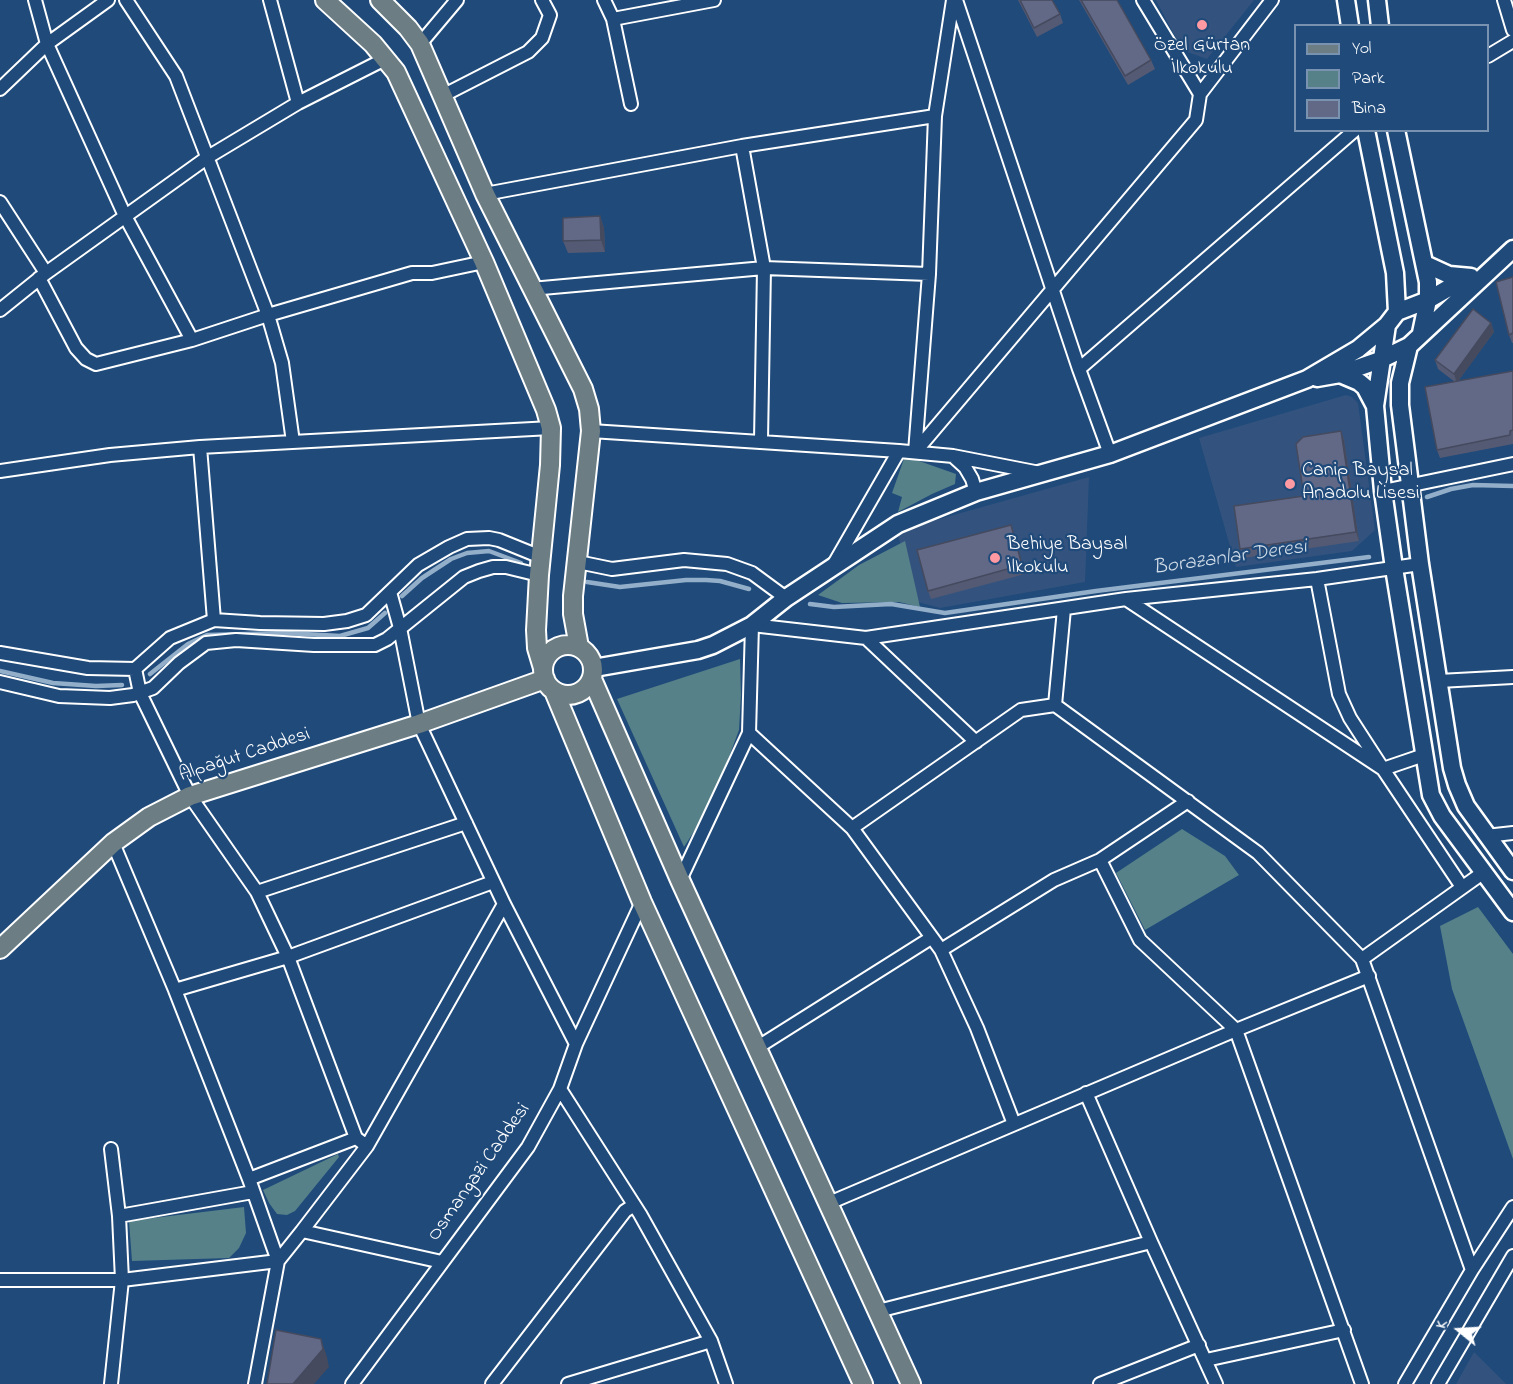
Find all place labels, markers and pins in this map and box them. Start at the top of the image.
marker: Özel Gürtan İlkokulu [1195,18,1209,32]
place label: Özel Gürtan İlkokulu [1154,35,1250,82]
place label: Canip Baysal Anadolu Lisesi [1302,460,1420,507]
marker: Canip Baysal Anadolu Lisesi [1283,477,1297,491]
place label: Behiye Baysal İlkokulu [1007,534,1127,581]
marker: Behiye Baysal İlkokulu [988,551,1002,565]

